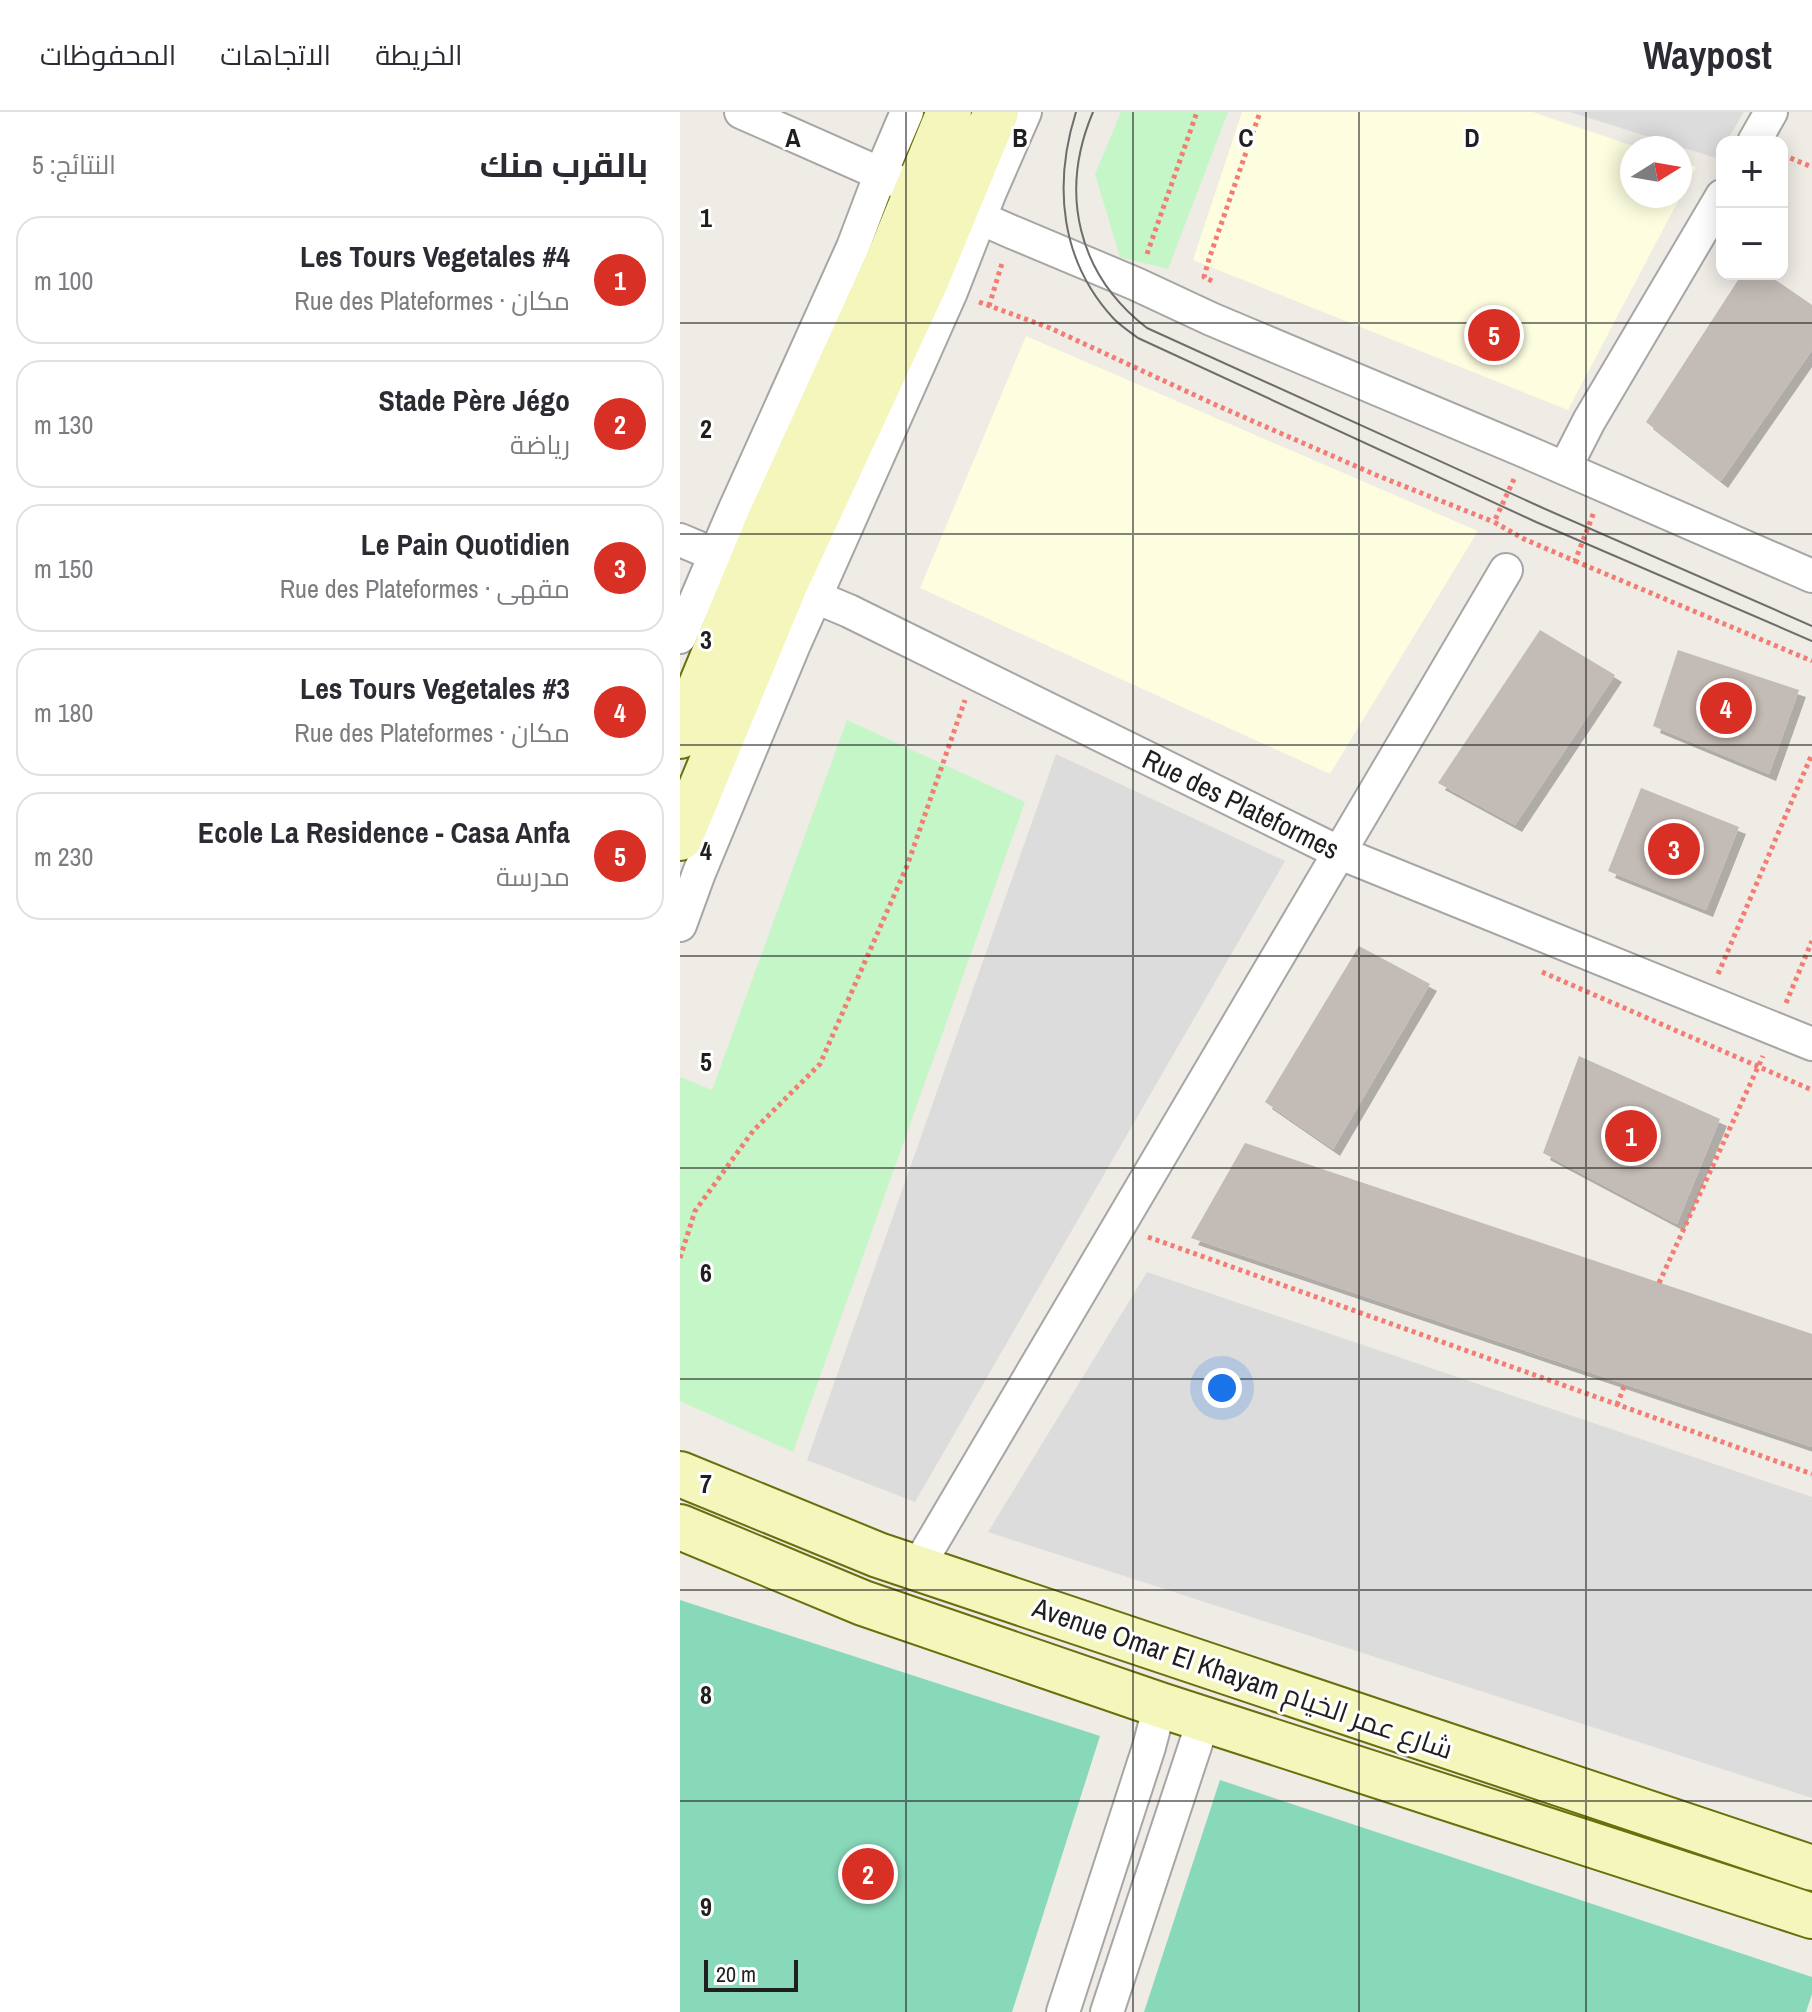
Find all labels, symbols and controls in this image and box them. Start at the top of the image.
text: Waypost [1643,30,1772,81]
text: المحفوظات [40,36,176,74]
text: الاتجاهات [220,36,331,74]
text: الخريطة [375,36,463,74]
text: A [785,120,801,155]
text: B [1012,120,1028,155]
text: C [1238,120,1254,155]
text: D [1464,120,1480,155]
north arrow [1620,136,1692,208]
map controls [1716,136,1788,280]
button: + [1716,136,1788,208]
text: بالقرب منك [480,142,648,188]
text: النتائج: 5 [32,147,116,182]
text: 1 [700,200,712,235]
button: − [1716,208,1788,280]
text: Les Tours Vegetales #4 [300,236,570,276]
text: 100 m [34,263,93,298]
text: 1 [614,263,626,298]
text: مكان · Rue des Plateformes [294,283,570,318]
pin: 5 [1468,305,1520,365]
text: Stade Père Jégo [379,380,570,420]
text: 130 m [34,407,93,442]
text: 2 [614,407,626,442]
text: 2 [700,411,712,446]
text: رياضة [510,427,570,462]
text: Le Pain Quotidien [361,524,570,564]
text: 150 m [34,551,93,586]
text: 3 [614,551,626,586]
text: مقهى · Rue des Plateformes [280,571,570,606]
text: 3 [700,622,712,657]
text: Les Tours Vegetales #3 [300,668,570,708]
pin: 4 [1700,678,1752,738]
text: 180 m [34,695,93,730]
text: 4 [614,695,626,730]
text: مكان · Rue des Plateformes [294,715,570,750]
street label: Rue des Plateformes [1136,740,1346,868]
text: Ecole La Residence - Casa Anfa [198,812,570,852]
pin: 3 [1648,819,1700,879]
text: 4 [700,833,712,868]
text: 230 m [34,839,93,874]
text: 5 [614,839,626,874]
text: مدرسة [496,859,570,894]
text: 5 [700,1044,712,1079]
pin: 1 [1605,1106,1657,1166]
text: 6 [700,1255,712,1290]
your location [1202,1368,1242,1408]
text: 7 [700,1466,712,1501]
street label: Avenue Omar El Khayam شارع عمر الخيام [1027,1588,1458,1769]
text: 8 [700,1677,712,1712]
pin: 2 [842,1844,894,1904]
text: 9 [700,1889,712,1924]
scale bar [704,1956,798,1992]
text: 20 m [716,1959,756,1989]

